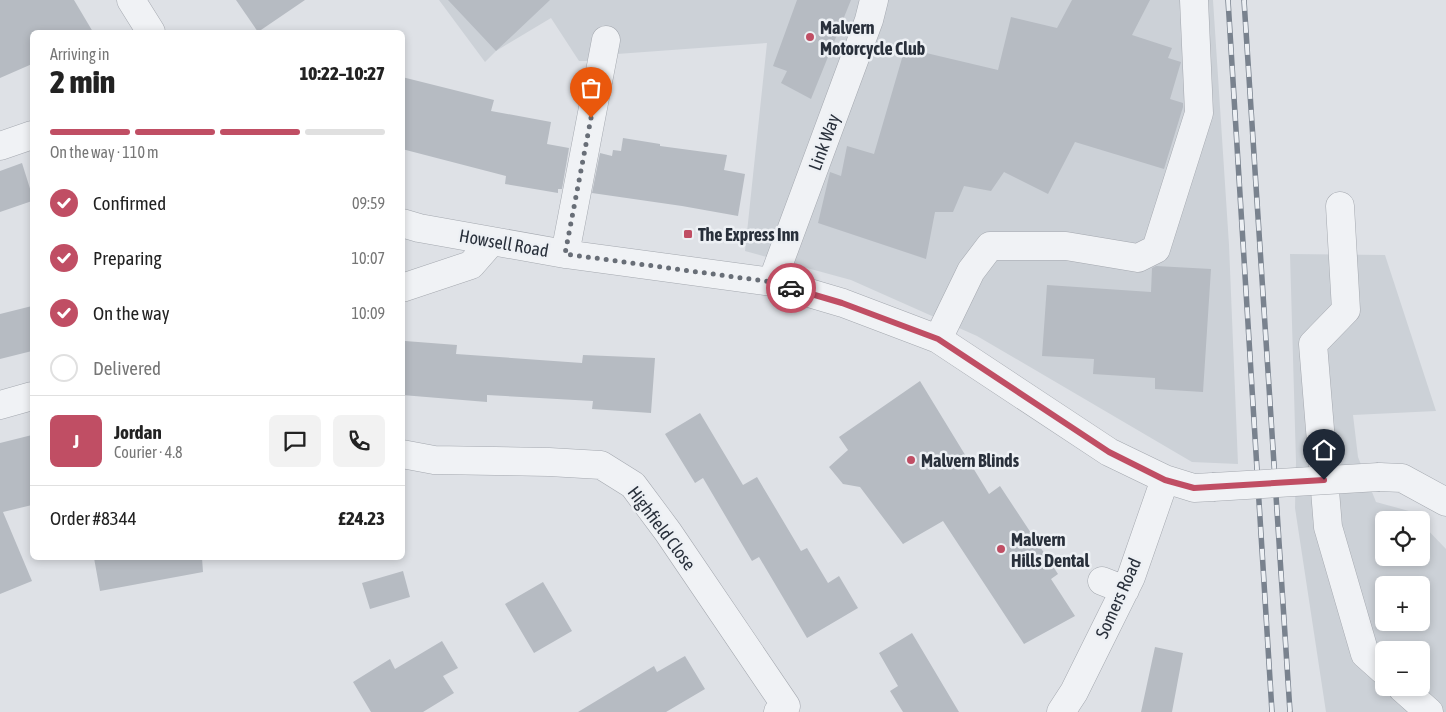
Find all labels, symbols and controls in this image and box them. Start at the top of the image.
place label: Malvern Motorcycle Club [820,17,925,59]
marker: Malvern Motorcycle Club [804,31,816,43]
text: Arriving in [50,45,110,63]
text: 10:22–10:27 [299,62,385,84]
text: 2 min [50,63,115,100]
pin [570,67,612,118]
icon: bag [577,74,605,102]
street label: Link Way [804,111,844,173]
text: On the way · 110 m [50,143,159,161]
icon: check [50,189,78,217]
text: Confirmed [93,192,166,214]
text: 09:59 [352,194,385,212]
place label: The Express Inn [698,224,799,245]
street label: Howsell Road [458,225,550,261]
marker: The Express Inn [682,228,694,240]
icon: check [50,244,78,272]
text: Preparing [93,247,162,269]
text: 10:07 [351,249,385,267]
courier [766,263,816,313]
icon: car [777,274,805,302]
icon: check [50,299,78,327]
text: On the way [93,302,170,324]
text: 10:09 [351,304,385,322]
text: Delivered [93,357,161,379]
button: chat [269,415,321,467]
button: phone [333,415,385,467]
text: Jordan [114,421,162,443]
pin [1303,429,1345,480]
text: J [73,430,79,452]
icon: home [1310,436,1338,464]
text: Courier · 4.8 [114,443,183,461]
place label: Malvern Blinds [921,450,1020,471]
marker: Malvern Blinds [905,454,917,466]
street label: Highfield Close [624,482,700,574]
text: Order #8344 [50,507,137,529]
text: £24.23 [338,507,385,529]
map controls [1375,511,1430,696]
button: locate [1375,511,1430,566]
place label: Malvern Hills Dental [1011,529,1089,571]
marker: Malvern Hills Dental [995,543,1007,555]
street label: Somers Road [1091,555,1145,641]
button: + [1375,576,1430,631]
button: − [1375,641,1430,696]

